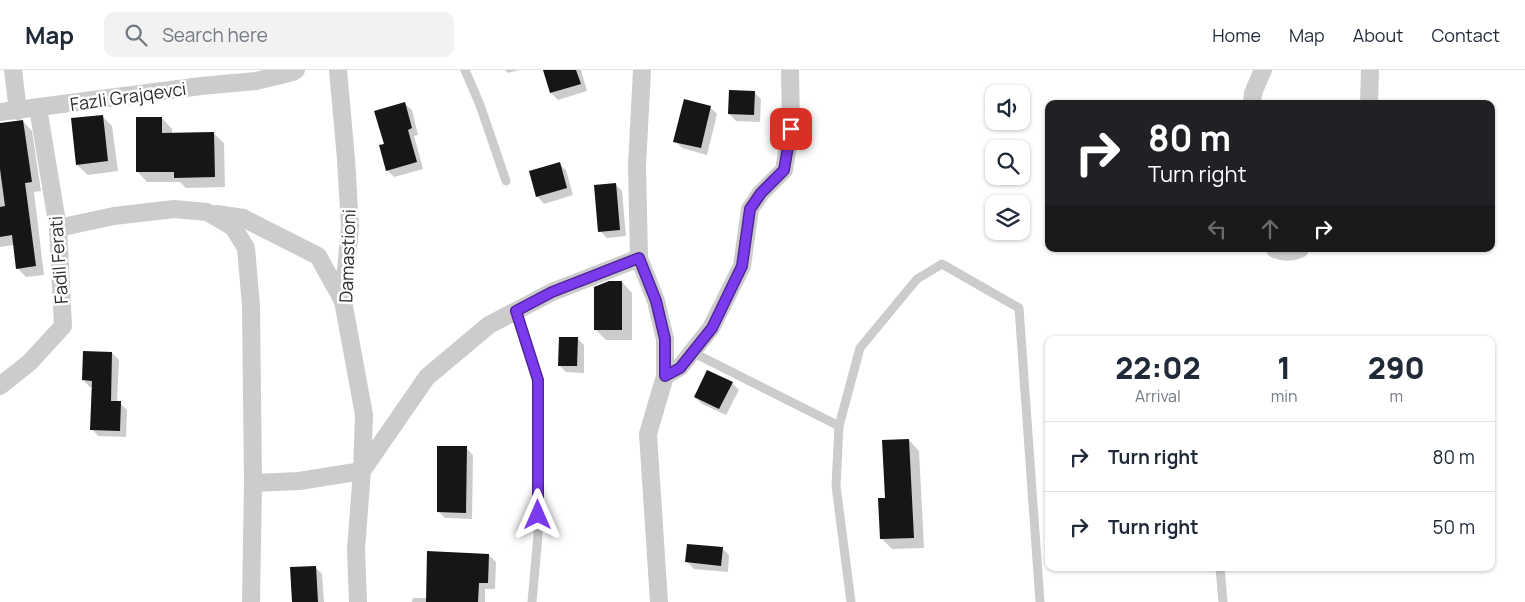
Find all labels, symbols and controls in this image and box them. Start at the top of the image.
search box [104,12,454,57]
text: Map [25,18,74,51]
icon: search [122,21,150,49]
text: Search here [162,22,268,48]
text: Home [1212,23,1261,47]
text: Map [1289,23,1325,47]
text: About [1353,23,1403,47]
text: Contact [1431,23,1500,47]
street label: Fazli Grajqevci [68,76,188,116]
map controls [985,85,1030,240]
button: sound [985,85,1030,130]
pin [770,108,812,150]
text: 80 m [1148,114,1231,162]
icon: arrive [777,115,805,143]
icon: right [1065,120,1130,185]
button: search [985,140,1030,185]
text: Turn right [1148,159,1246,189]
button: layers [985,195,1030,240]
street label: Damastioni [333,209,361,303]
street label: Fadil Ferati [43,215,73,305]
icon: left [1203,215,1231,243]
icon: ahead [1256,215,1284,243]
icon: right [1309,215,1337,243]
text: 22:02 [1115,347,1201,388]
text: 1 [1277,347,1291,388]
text: 290 [1368,347,1425,388]
text: Arrival [1135,385,1181,407]
text: min [1271,385,1298,407]
text: m [1389,385,1403,407]
icon: right [1065,443,1093,471]
text: Turn right [1108,444,1198,470]
text: 80 m [1432,444,1475,470]
position arrow [511,488,563,540]
icon: right [1065,513,1093,541]
text: Turn right [1108,514,1198,540]
text: 50 m [1433,514,1475,540]

